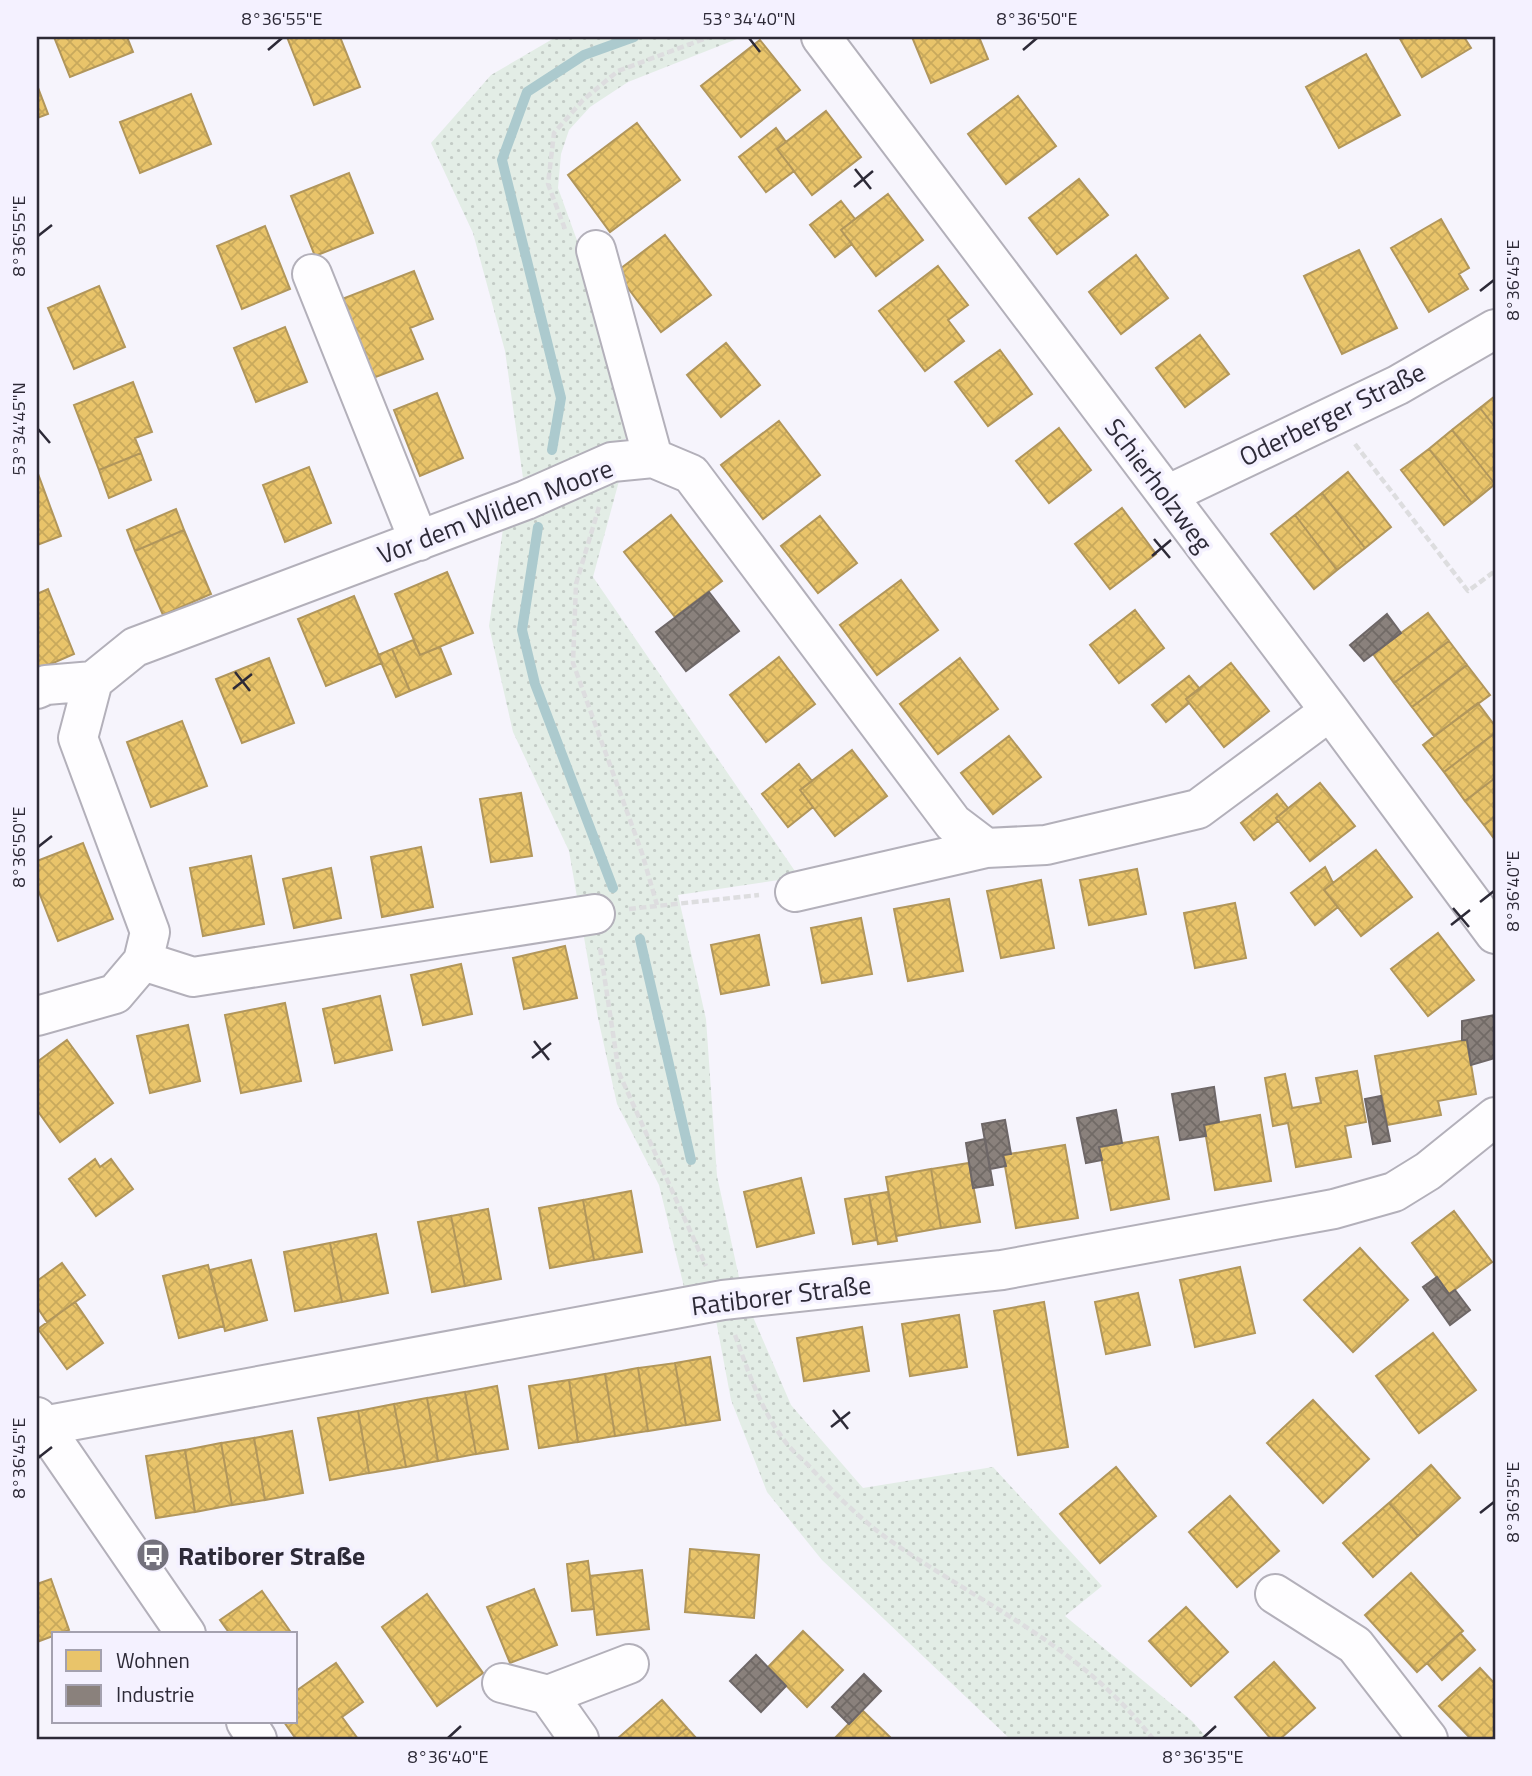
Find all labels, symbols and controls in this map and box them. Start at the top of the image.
text: 8°36'55"E [242,5,322,32]
text: 53°34'40"N [702,5,796,32]
text: 8°36'50"E [997,5,1077,32]
text: 8°36'55"E [5,196,32,276]
text: 8°36'45"E [1499,240,1526,320]
street label: Oderberger Straße [1232,352,1432,476]
text: 53°34'45"N [5,382,32,476]
street label: Schierholzweg [1096,410,1222,560]
street label: Vor dem Wilden Moore [372,448,618,574]
text: 8°36'50"E [5,807,32,887]
text: 8°36'40"E [1499,851,1526,931]
street label: Ratiborer Straße [689,1265,873,1325]
text: 8°36'45"E [5,1418,32,1498]
text: 8°36'35"E [1499,1462,1526,1542]
bus stop icon: Ratiborer Straße [134,1536,172,1574]
place label: Ratiborer Straße [178,1536,365,1575]
legend [52,1632,298,1724]
text: Wohnen [116,1644,190,1676]
text: Industrie [116,1678,194,1710]
text: 8°36'40"E [408,1743,488,1770]
text: 8°36'35"E [1163,1743,1243,1770]

